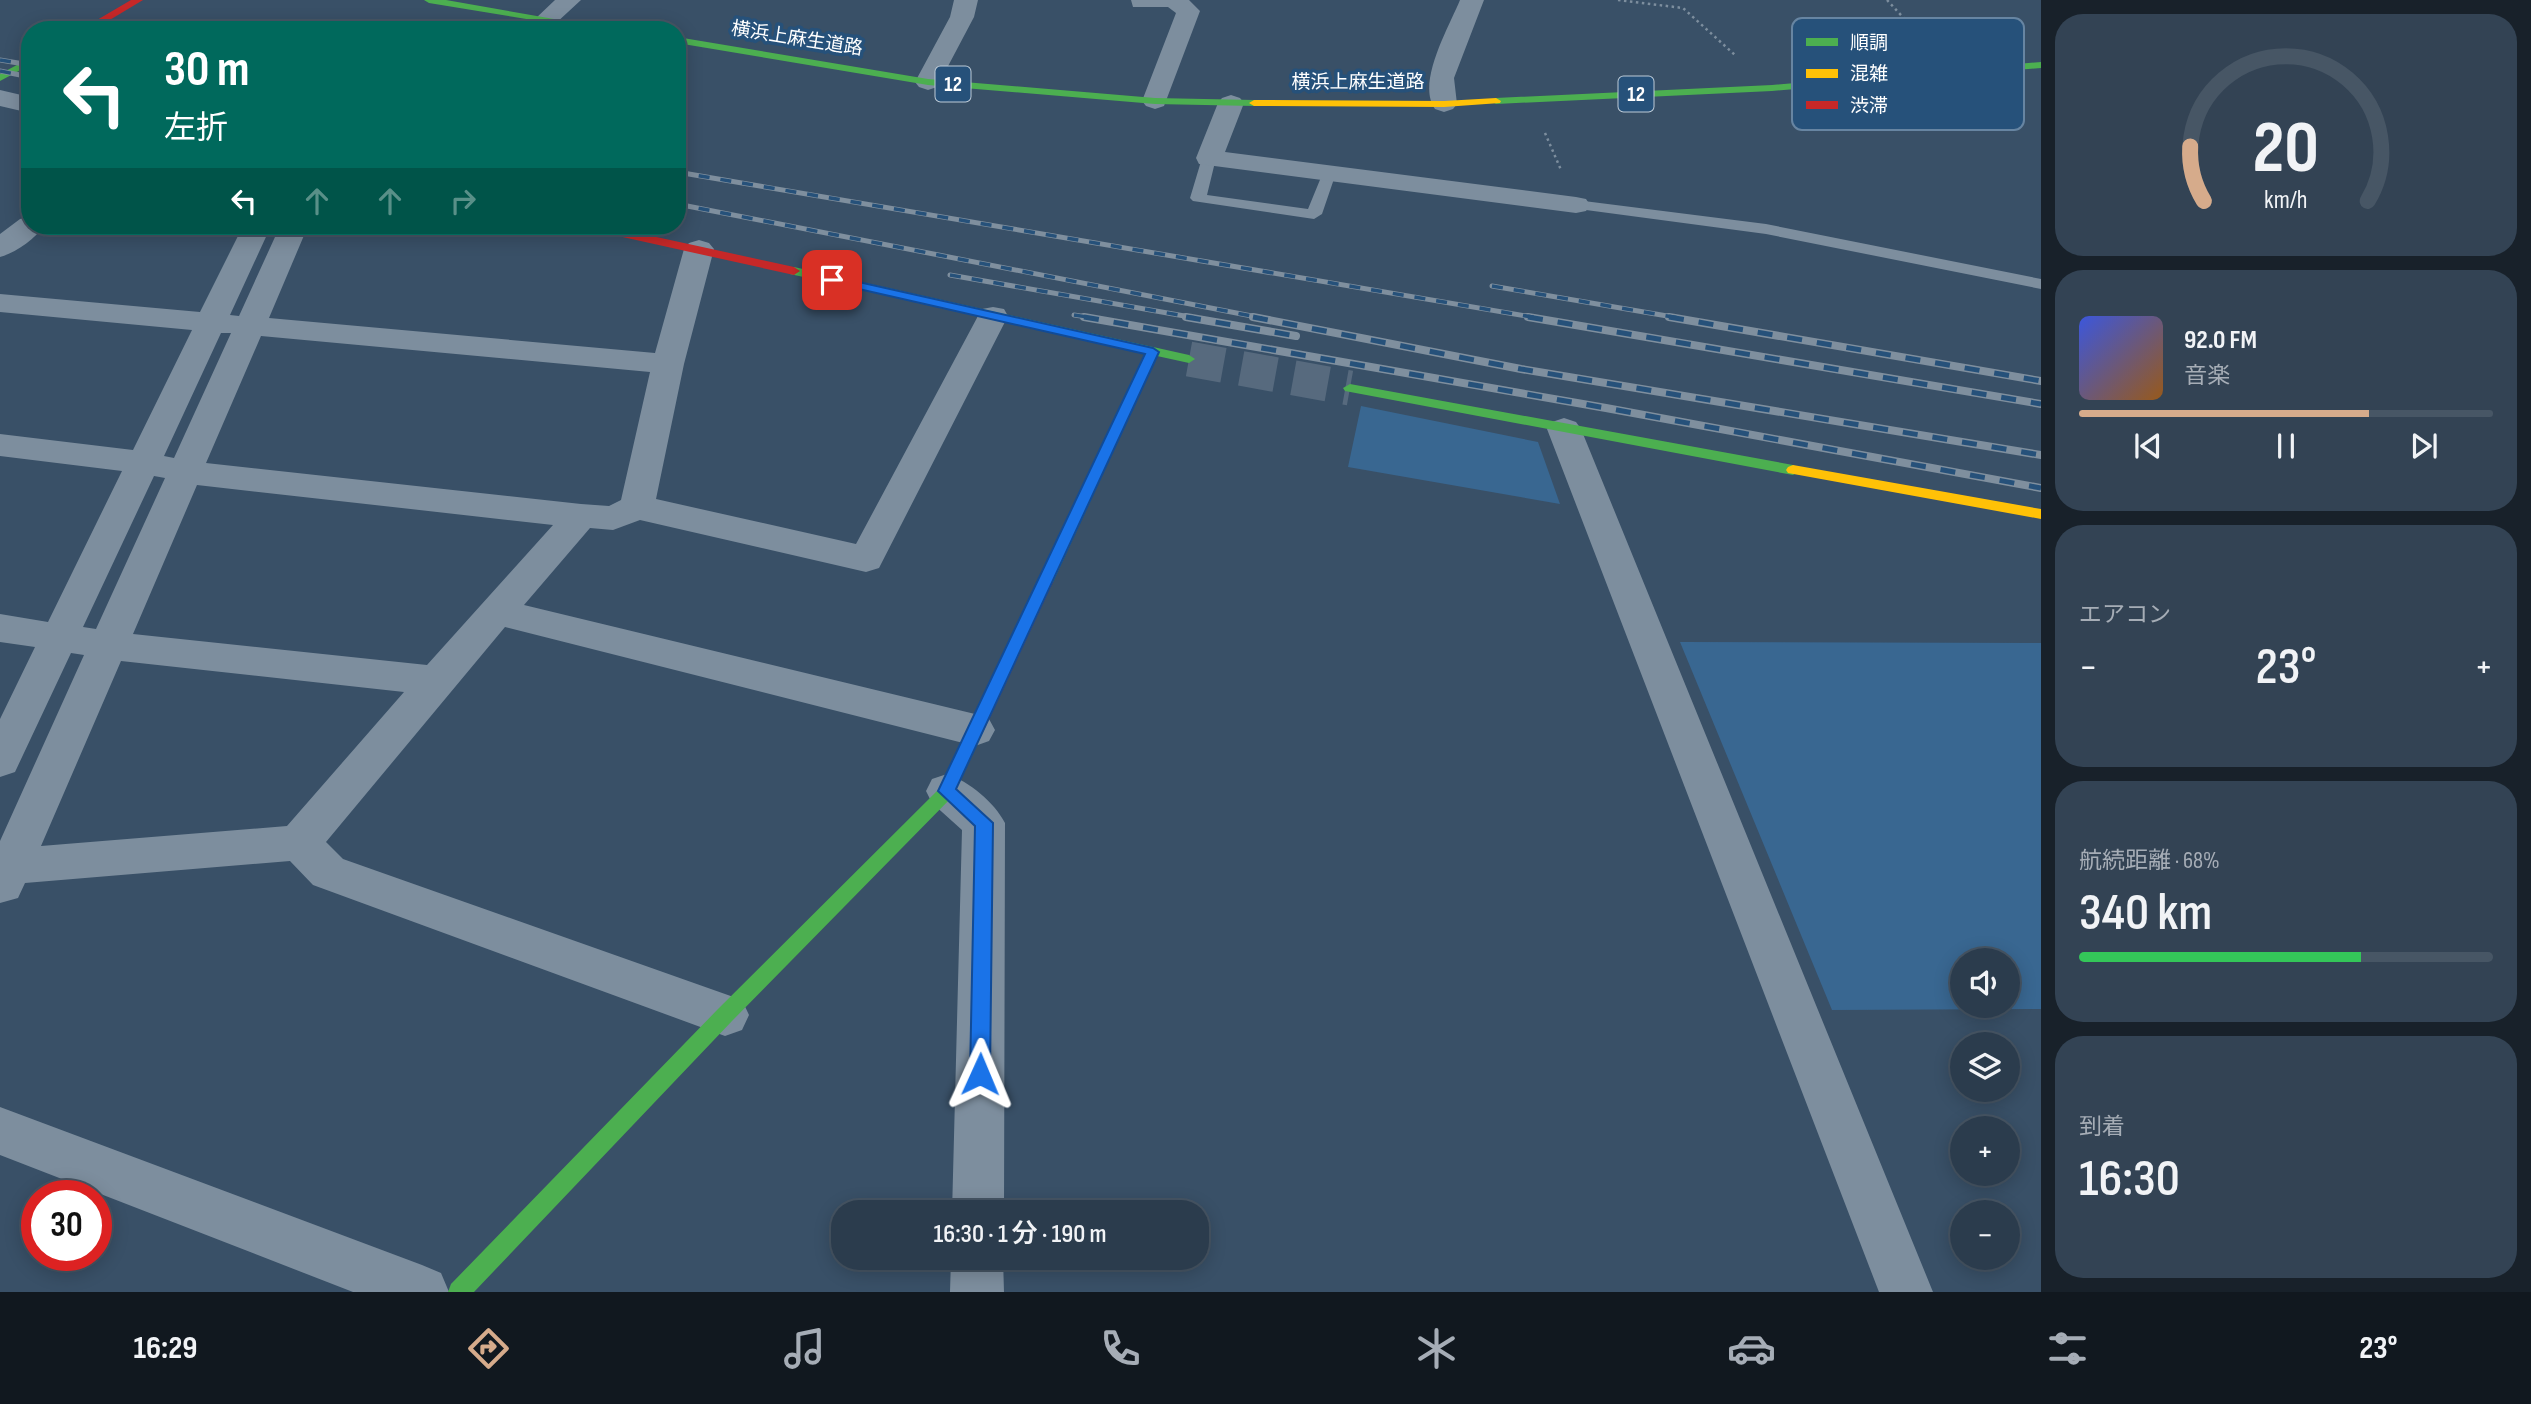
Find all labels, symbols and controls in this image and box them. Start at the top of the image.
street label: 横浜上麻生道路 [730,17,864,61]
legend [1792,18,2024,130]
text: 順調 [1850,32,1888,55]
text: 30 m [164,41,249,100]
icon: left [49,49,140,140]
text: 混雑 [1850,63,1888,86]
road number: 12 [936,66,970,102]
street label: 横浜上麻生道路 [1291,71,1425,94]
road number: 12 [1618,76,1654,112]
text: 渋滞 [1850,95,1888,118]
text: 20 [2253,105,2319,193]
text: 左折 [164,109,228,148]
icon: left [225,182,263,220]
icon: ahead [298,182,336,220]
icon: ahead [371,182,409,220]
icon: right [444,182,482,220]
text: km/h [2264,185,2308,216]
pin [802,250,862,310]
icon: arrive [813,261,851,299]
text: 92.0 FM [2184,325,2257,356]
text: 音楽 [2184,362,2230,390]
icon: previous [2129,427,2167,465]
icon: pause [2267,427,2305,465]
icon: next [2405,427,2443,465]
text: エアコン [2079,601,2171,629]
text: 23° [2256,636,2316,699]
text: − [2079,645,2098,690]
text: + [2474,645,2493,690]
text: 航続距離 · 68% [2079,847,2220,875]
text: 340 km [2079,882,2212,945]
map controls [1950,948,2020,1270]
button: sound [1950,948,2020,1018]
button: layers [1950,1032,2020,1102]
position arrow [943,1037,1017,1111]
text: 到着 [2079,1113,2125,1141]
button: + [1950,1116,2020,1186]
text: 16:30 [2079,1148,2180,1211]
speed limit sign: 30 [21,1180,112,1271]
button: − [1950,1200,2020,1270]
text: 16:30 · 1 分 · 190 m [934,1219,1106,1250]
icon: directions [464,1324,513,1373]
icon: music [780,1324,829,1373]
icon: phone [1096,1324,1145,1373]
icon: climate [1412,1324,1461,1373]
icon: car [1727,1324,1776,1373]
icon: filters [2043,1324,2092,1373]
text: 16:29 [133,1329,197,1368]
text: 23° [2359,1329,2398,1368]

